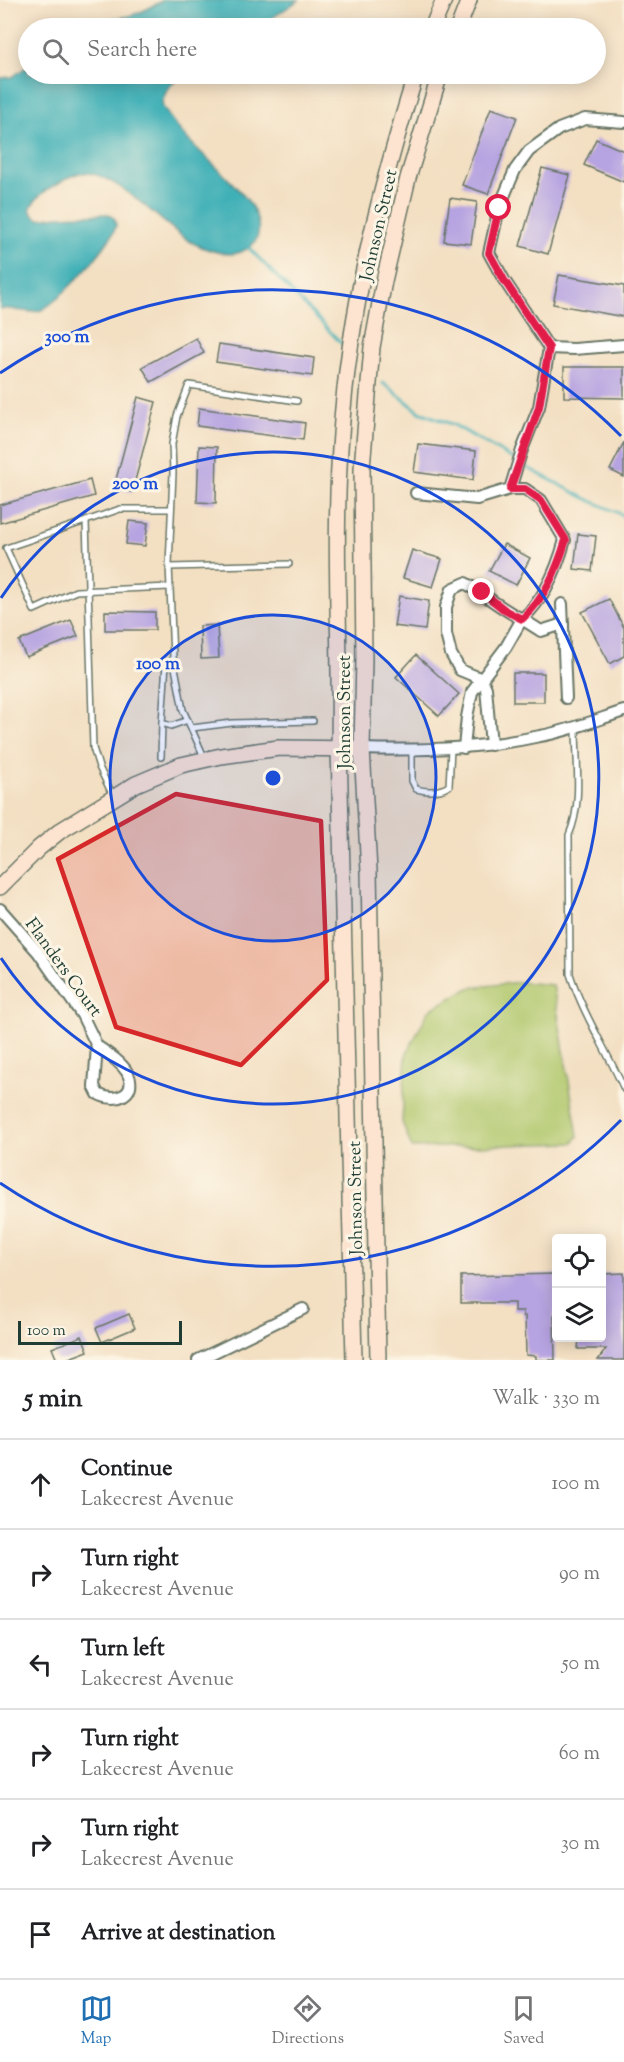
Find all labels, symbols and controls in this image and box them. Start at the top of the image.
search box [18,18,606,84]
icon: search [39,35,72,68]
text: Search here [87,35,197,67]
street label: Johnson Street [354,167,405,285]
route start [485,194,511,220]
text: 300 m [45,325,90,351]
text: 200 m [112,472,158,498]
route end [468,578,494,604]
text: 100 m [136,652,180,678]
street label: Johnson Street [333,655,359,770]
centre of rings [263,768,283,788]
street label: Flanders Court [18,913,107,1023]
street label: Johnson Street [343,1141,371,1256]
map controls [552,1234,606,1342]
button: locate [552,1234,606,1288]
button: layers [552,1288,606,1342]
scale bar [18,1318,182,1346]
text: 100 m [27,1320,66,1343]
text: 5 min [24,1381,83,1418]
text: Walk · 330 m [492,1385,600,1414]
text: Continue [81,1454,172,1486]
icon: ahead [24,1468,57,1501]
text: 100 m [551,1470,600,1499]
text: Lakecrest Avenue [81,1486,234,1515]
text: Turn right [81,1544,178,1576]
icon: right [24,1558,57,1591]
text: 90 m [559,1560,600,1589]
text: Lakecrest Avenue [81,1576,234,1605]
text: Turn left [81,1634,164,1666]
icon: left [24,1648,57,1681]
text: 50 m [562,1650,600,1679]
text: Lakecrest Avenue [81,1666,234,1695]
text: Turn right [81,1724,178,1756]
icon: right [24,1738,57,1771]
text: 60 m [559,1740,600,1769]
text: Lakecrest Avenue [81,1756,234,1785]
text: Turn right [81,1814,178,1846]
icon: right [24,1828,57,1861]
text: 30 m [561,1830,600,1859]
text: Lakecrest Avenue [81,1846,234,1875]
icon: arrive [24,1918,57,1951]
text: Arrive at destination [81,1918,276,1950]
tab: Map [80,1992,113,2051]
tab: Directions [272,1992,344,2051]
tab: Saved [503,1992,544,2051]

